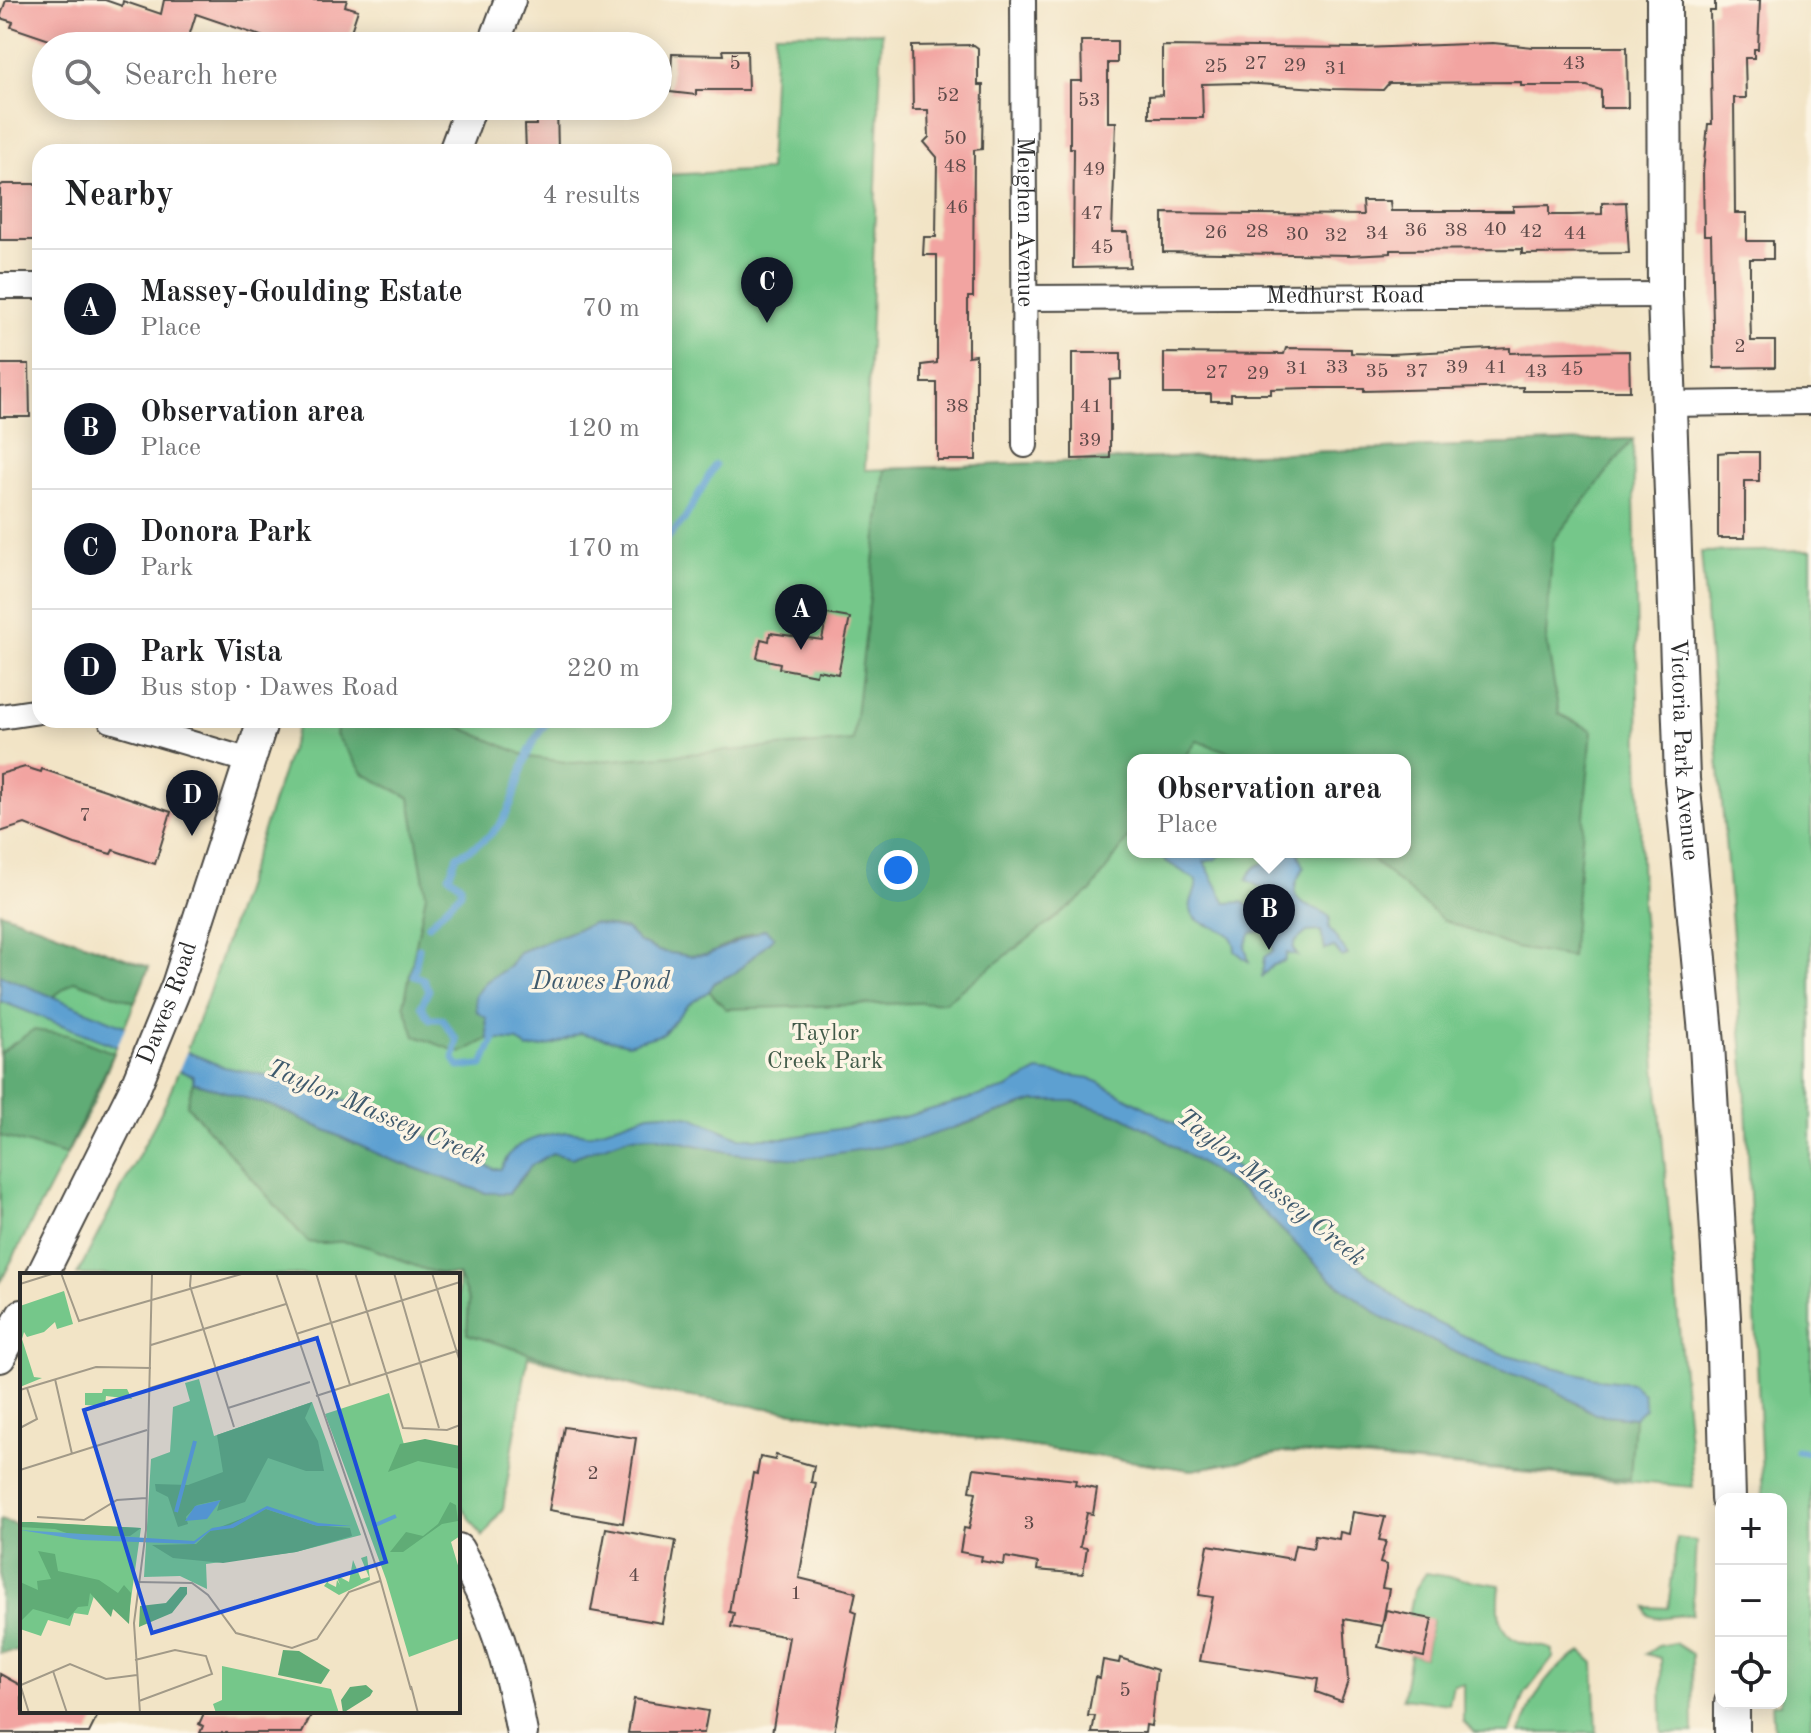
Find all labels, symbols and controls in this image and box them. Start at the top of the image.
search box [32,32,672,120]
icon: search [60,54,104,98]
house number: 5 [729,54,741,74]
house number: 27 [1244,54,1268,74]
house number: 43 [1562,54,1586,74]
house number: 29 [1283,56,1307,76]
house number: 25 [1204,57,1228,77]
house number: 31 [1324,59,1348,79]
text: Search here [124,61,278,91]
house number: 52 [936,86,960,106]
house number: 53 [1077,91,1101,111]
house number: 50 [943,129,967,149]
street label: Meighen Avenue [1012,137,1036,307]
house number: 48 [943,157,967,177]
house number: 49 [1082,160,1106,180]
text: Nearby [64,179,174,213]
text: 4 results [542,183,640,209]
house number: 46 [945,198,969,218]
house number: 47 [1080,204,1104,224]
house number: 40 [1483,220,1507,240]
house number: 36 [1404,221,1428,241]
house number: 38 [1444,221,1468,241]
house number: 28 [1245,222,1269,242]
house number: 42 [1519,222,1543,242]
house number: 26 [1204,223,1228,243]
house number: 34 [1365,224,1389,244]
house number: 44 [1563,224,1587,244]
house number: 30 [1285,225,1309,245]
house number: 32 [1324,226,1348,246]
house number: 45 [1090,238,1114,258]
pin: C [741,257,793,323]
text: Massey-Goulding Estate [140,278,463,308]
street label: Medhurst Road [1266,284,1424,309]
text: A [80,296,100,322]
text: 70 m [582,296,640,322]
text: Place [140,315,201,341]
house number: 2 [1734,337,1746,357]
house number: 33 [1325,358,1349,378]
house number: 39 [1445,358,1469,378]
house number: 41 [1484,358,1508,378]
house number: 31 [1285,359,1309,379]
house number: 45 [1560,360,1584,380]
house number: 35 [1365,362,1389,382]
house number: 37 [1405,362,1429,382]
house number: 43 [1524,362,1548,382]
house number: 27 [1205,363,1229,383]
house number: 29 [1246,364,1270,384]
house number: 38 [945,397,969,417]
house number: 41 [1079,397,1103,417]
text: Observation area [140,398,365,428]
text: B [81,416,99,442]
text: 120 m [567,416,640,442]
house number: 39 [1078,431,1102,451]
text: Place [140,435,201,461]
text: Donora Park [140,518,312,548]
text: C [81,536,99,562]
text: 170 m [567,536,640,562]
text: Park [140,555,194,581]
pin: A [775,584,827,650]
text: Park Vista [140,638,282,668]
street label: Victoria Park Avenue [1665,638,1702,862]
text: D [80,656,100,682]
text: 220 m [567,656,640,682]
text: Bus stop · Dawes Road [140,675,399,701]
popup [1127,754,1411,858]
pin: D [166,770,218,836]
text: Observation area [1157,775,1381,805]
house number: 7 [79,806,91,826]
text: Place [1157,812,1217,838]
your location [878,850,918,890]
pin: B [1243,884,1295,950]
street label: Dawes Road [134,939,202,1068]
water label: Dawes Pond [531,969,671,995]
park label: Taylor Creek Park [767,1022,883,1074]
water label: Taylor Massey Creek [263,1055,489,1171]
water label: Taylor Massey Creek [1172,1104,1370,1272]
inset map [20,1273,460,1713]
house number: 2 [587,1464,599,1484]
map controls [1715,1493,1787,1709]
button: + [1715,1493,1787,1565]
house number: 3 [1023,1514,1035,1534]
button: − [1715,1565,1787,1637]
house number: 4 [628,1566,640,1586]
house number: 1 [790,1584,802,1604]
button: locate [1715,1637,1787,1709]
house number: 5 [1119,1681,1131,1701]

